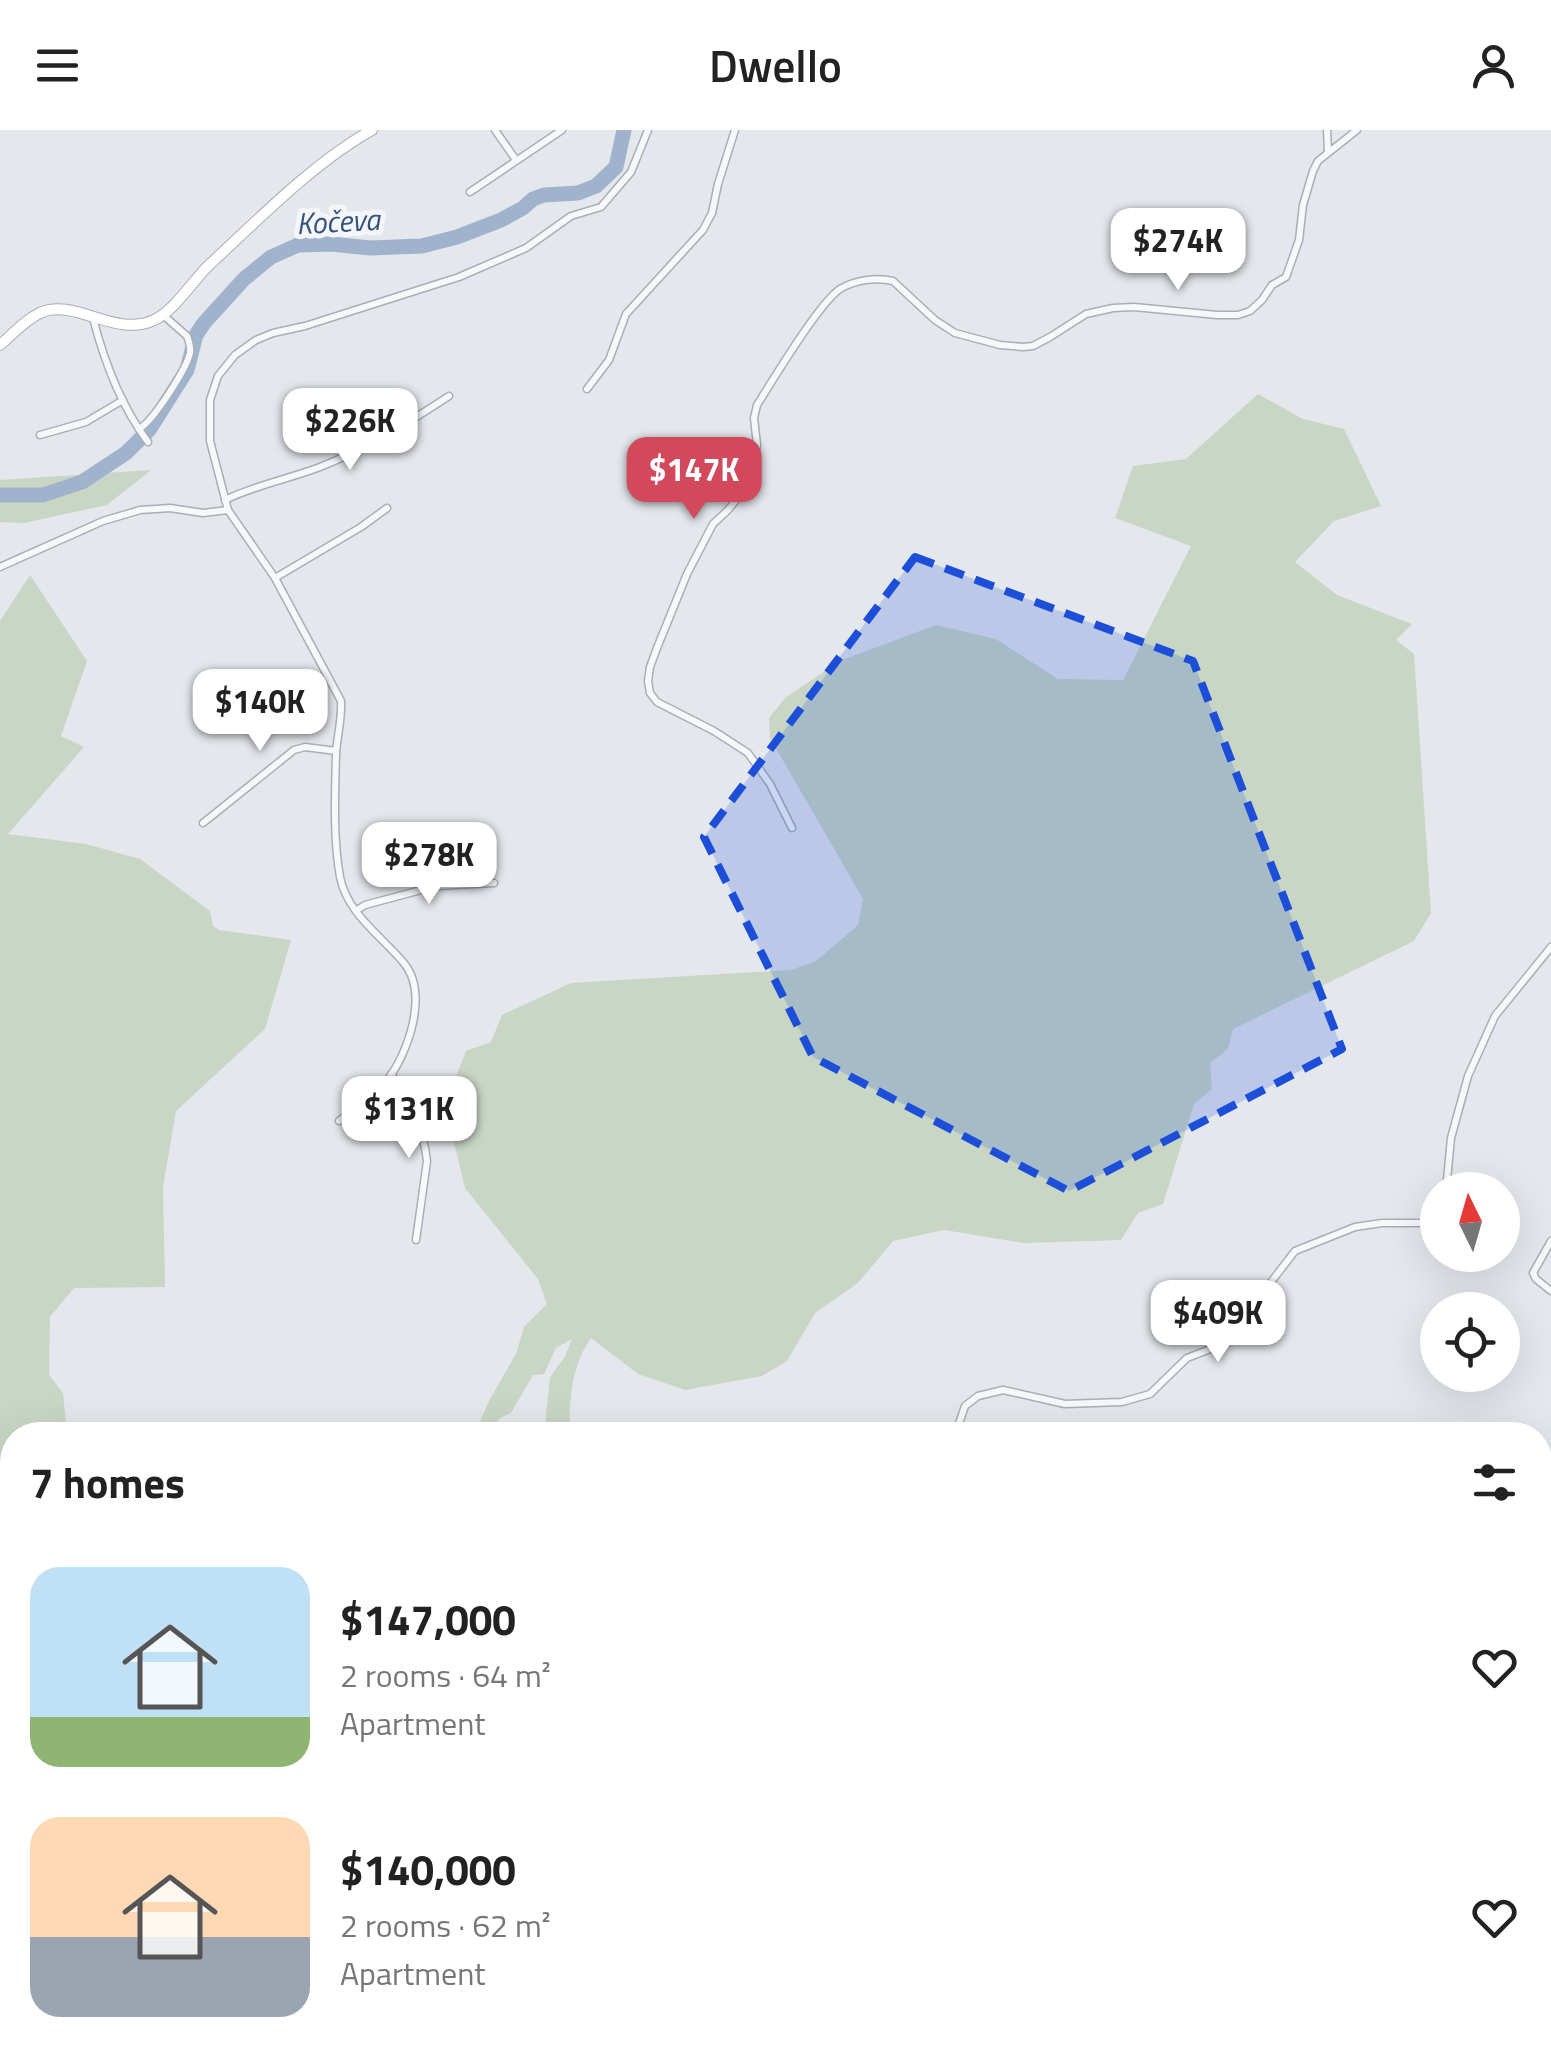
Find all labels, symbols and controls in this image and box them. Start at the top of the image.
text: Dwello [709,31,842,99]
icon: menu [30,38,85,93]
icon: person [1466,38,1521,93]
water label: Kočeva [295,196,383,246]
pin: $274K [1108,208,1248,293]
text: $274K [1133,216,1223,264]
pin: $226K [280,388,420,473]
text: $226K [305,396,395,444]
pin: $147K [624,437,764,522]
text: $147K [649,445,739,493]
pin: $140K [190,669,330,754]
text: $140K [215,677,305,725]
pin: $278K [359,822,499,907]
text: $278K [384,830,474,878]
pin: $131K [339,1076,479,1161]
text: $131K [364,1084,454,1132]
north arrow [1420,1172,1520,1272]
map controls [1420,1172,1520,1392]
pin: $409K [1148,1280,1288,1365]
text: $409K [1173,1288,1263,1336]
button: locate [1420,1292,1520,1392]
text: 7 homes [30,1450,185,1514]
icon: filters [1467,1455,1522,1510]
text: $147,000 [340,1587,516,1651]
icon: home [110,1607,230,1727]
icon: heart [1467,1640,1522,1695]
text: 2 rooms · 64 m² [340,1651,551,1699]
text: Apartment [340,1699,486,1747]
text: $140,000 [340,1837,516,1901]
icon: home [110,1857,230,1977]
icon: heart [1467,1890,1522,1945]
text: 2 rooms · 62 m² [340,1901,551,1949]
text: Apartment [340,1949,486,1997]

